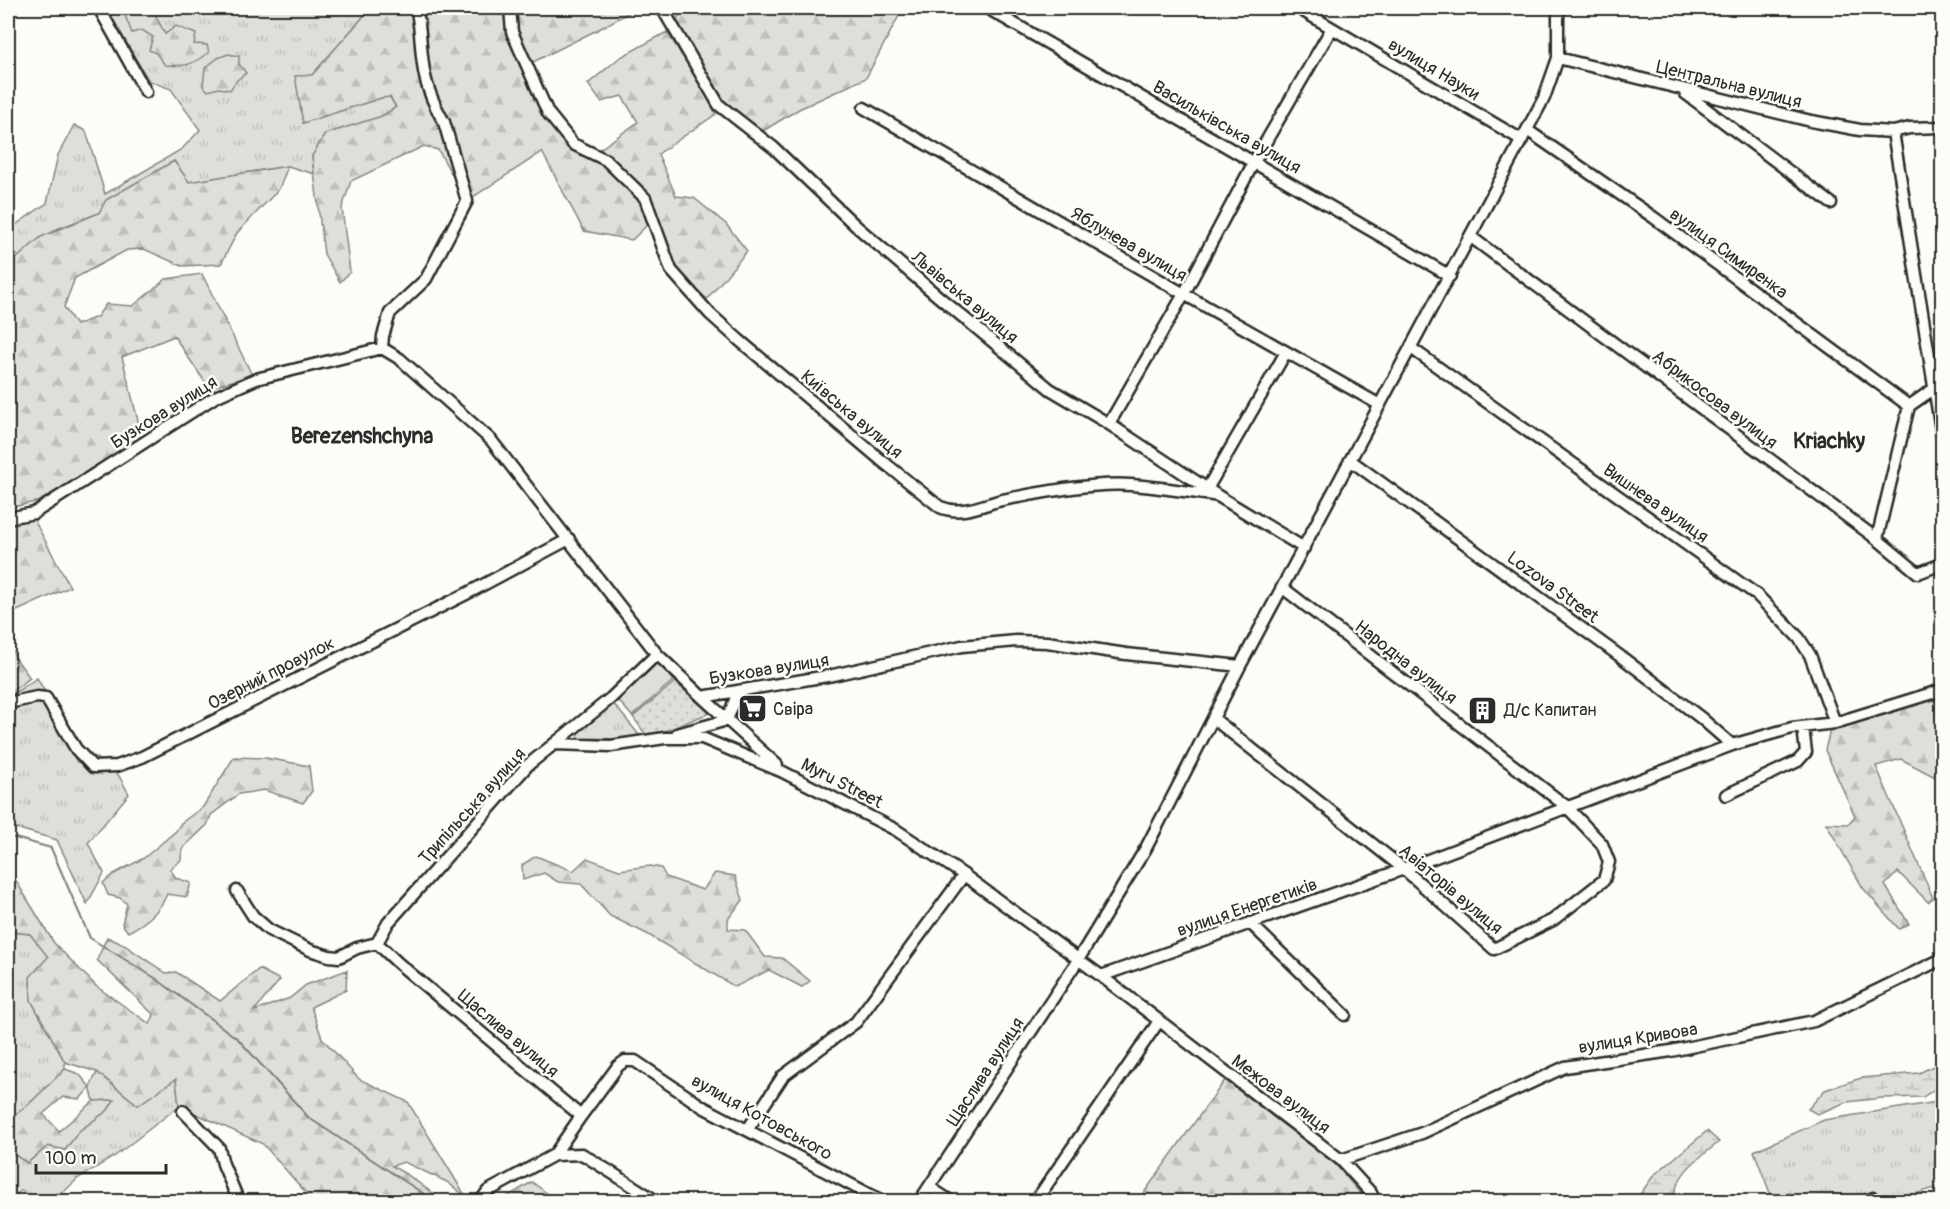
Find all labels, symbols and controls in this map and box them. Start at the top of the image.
street label: вулиця Науки [1384,33,1484,106]
street label: Центральна вулиця [1654,55,1804,114]
street label: Васильківська вулиця [1148,76,1305,179]
street label: Яблунева вулиця [1066,202,1191,287]
street label: вулиця Симиренка [1665,203,1792,304]
street label: Львівська вулиця [906,245,1023,349]
street label: Абрикосова вулиця [1647,345,1782,454]
street label: Київська вулиця [796,365,907,464]
street label: Бузкова вулиця [107,371,222,454]
district label: Berezenshchyna [291,423,433,450]
district label: Kriachky [1793,428,1865,455]
street label: Вишнева вулиця [1598,459,1713,548]
street label: Lozova Street [1502,546,1604,629]
street label: Народна вулиця [1350,615,1462,710]
street label: Озерний провулок [204,632,339,715]
street label: Бузкова вулиця [708,649,831,690]
supermarket icon: Свіра [736,693,768,725]
building icon: Д/с Капитан [1467,694,1499,726]
place label: Свіра [773,698,813,721]
place label: Д/с Капитан [1503,699,1597,722]
street label: Трипільська вулиця [414,743,531,870]
street label: Myru Street [797,753,887,814]
street label: Авіаторів вулиця [1394,839,1507,940]
street label: вулиця Енергетиків [1174,873,1320,942]
street label: Щаслива вулиця [452,984,563,1083]
street label: Щаслива вулиця [941,1013,1029,1131]
street label: вулиця Кривова [1577,1018,1699,1059]
street label: Межова вулиця [1227,1050,1335,1139]
street label: вулиця Котовського [687,1069,836,1166]
scale bar [36,1137,166,1175]
text: 100 m [45,1147,97,1170]

